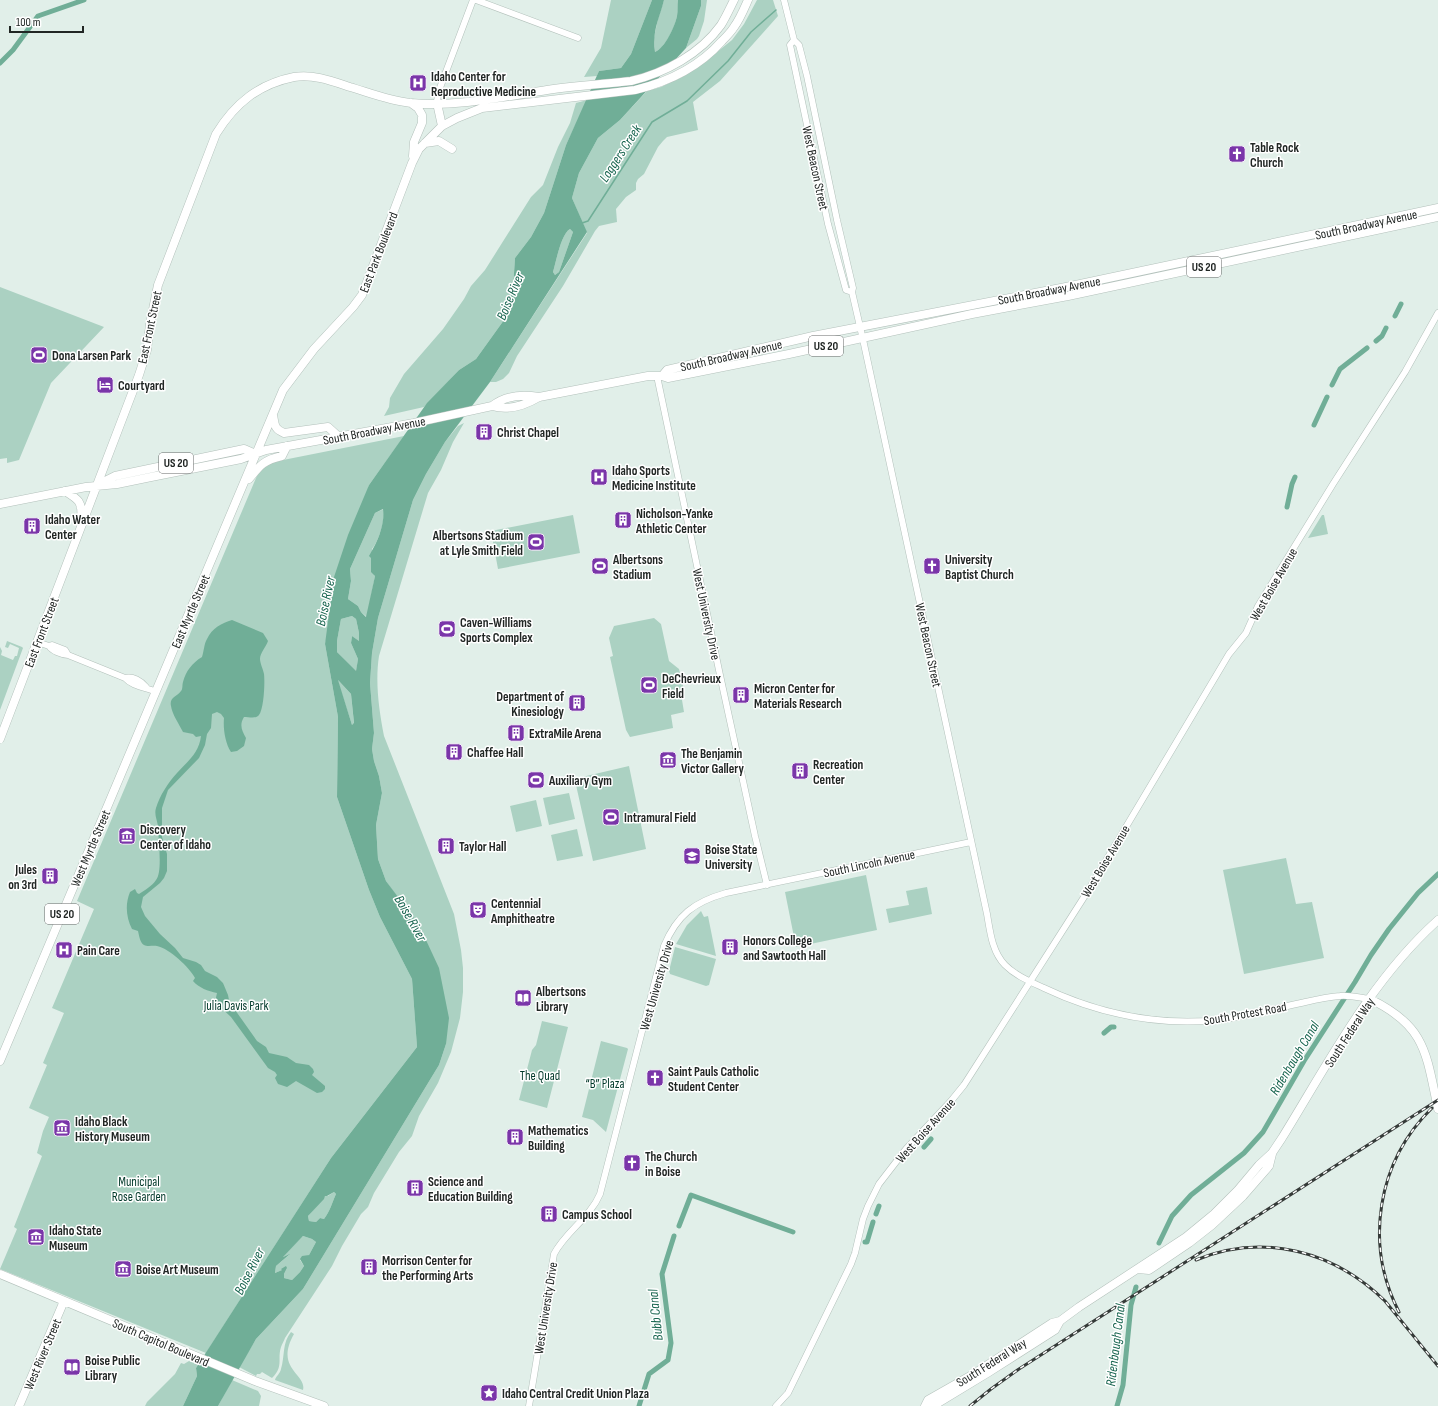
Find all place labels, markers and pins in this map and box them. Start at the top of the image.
place label: Idaho Center for Reproductive Medicine [431,69,537,100]
hospital icon: Idaho Center for Reproductive Medicine [408,73,428,93]
place label: Table Rock Church [1250,140,1299,171]
church icon: Table Rock Church [1227,144,1247,164]
sports icon: Dona Larsen Park [29,345,49,365]
place label: Dona Larsen Park [52,348,131,364]
hotel icon: Courtyard [95,375,115,395]
place label: Courtyard [118,378,165,394]
building icon: Christ Chapel [474,422,494,442]
place label: Christ Chapel [497,425,559,441]
place label: Idaho Sports Medicine Institute [612,463,696,494]
hospital icon: Idaho Sports Medicine Institute [589,467,609,487]
place label: Nicholson-Yanke Athletic Center [635,506,713,537]
building icon: Nicholson-Yanke Athletic Center [613,510,633,530]
place label: Idaho Water Center [45,512,100,543]
building icon: Idaho Water Center [22,516,42,536]
place label: Albertsons Stadium at Lyle Smith Field [432,528,523,559]
sports icon: Albertsons Stadium at Lyle Smith Field [526,532,546,552]
place label: Albertsons Stadium [612,552,663,583]
place label: University Baptist Church [945,552,1014,583]
sports icon: Albertsons Stadium [590,556,610,576]
church icon: University Baptist Church [922,556,942,576]
place label: Caven-Williams Sports Complex [460,615,533,646]
sports icon: Caven-Williams Sports Complex [437,619,457,639]
place label: DeChevrieux Field [662,671,722,702]
sports icon: DeChevrieux Field [639,675,659,695]
place label: Micron Center for Materials Research [754,681,842,712]
building icon: Micron Center for Materials Research [731,685,751,705]
place label: Department of Kinesiology [496,689,565,720]
building icon: Department of Kinesiology [567,693,587,713]
building icon: ExtraMile Arena [506,723,526,743]
place label: ExtraMile Arena [529,726,601,742]
building icon: Chaffee Hall [444,742,464,762]
place label: Chaffee Hall [467,745,524,761]
place label: The Benjamin Victor Gallery [681,746,744,777]
museum icon: The Benjamin Victor Gallery [658,750,678,770]
place label: Recreation Center [813,757,864,788]
building icon: Recreation Center [790,761,810,781]
sports icon: Auxiliary Gym [526,770,546,790]
place label: Auxiliary Gym [548,773,612,789]
sports icon: Intramural Field [601,807,621,827]
place label: Intramural Field [624,810,697,826]
place label: Discovery Center of Idaho [140,822,211,853]
museum icon: Discovery Center of Idaho [117,826,137,846]
building icon: Taylor Hall [436,836,456,856]
place label: Taylor Hall [459,839,507,855]
place label: Boise State University [705,842,758,873]
school or university icon: Boise State University [682,846,702,866]
place label: Jules on 3rd [8,862,37,893]
building icon: Jules on 3rd [40,866,60,886]
place label: Centennial Amphitheatre [490,896,555,927]
theatre icon: Centennial Amphitheatre [468,900,488,920]
place label: Honors College and Sawtooth Hall [743,933,826,964]
building icon: Honors College and Sawtooth Hall [720,937,740,957]
hospital icon: Pain Care [54,940,74,960]
place label: Pain Care [77,943,120,959]
place label: Albertsons Library [535,984,586,1015]
library icon: Albertsons Library [513,988,533,1008]
place label: Saint Pauls Catholic Student Center [668,1064,759,1095]
church icon: Saint Pauls Catholic Student Center [645,1068,665,1088]
place label: Idaho Black History Museum [75,1114,150,1145]
museum icon: Idaho Black History Museum [52,1118,72,1138]
place label: Mathematics Building [528,1123,589,1154]
building icon: Mathematics Building [505,1127,525,1147]
place label: The Church in Boise [645,1149,697,1180]
church icon: The Church in Boise [622,1153,642,1173]
place label: Science and Education Building [428,1174,513,1205]
building icon: Science and Education Building [405,1178,425,1198]
building icon: Campus School [539,1204,559,1224]
place label: Campus School [562,1207,632,1223]
place label: Idaho State Museum [49,1223,102,1254]
museum icon: Idaho State Museum [26,1227,46,1247]
place label: Morrison Center for the Performing Arts [382,1253,473,1284]
building icon: Morrison Center for the Performing Arts [359,1257,379,1277]
museum icon: Boise Art Museum [113,1259,133,1279]
place label: Boise Art Museum [136,1262,219,1278]
place label: Boise Public Library [85,1353,141,1384]
library icon: Boise Public Library [62,1357,82,1377]
place icon: Idaho Central Credit Union Plaza [479,1383,499,1403]
place label: Idaho Central Credit Union Plaza [502,1386,649,1402]

